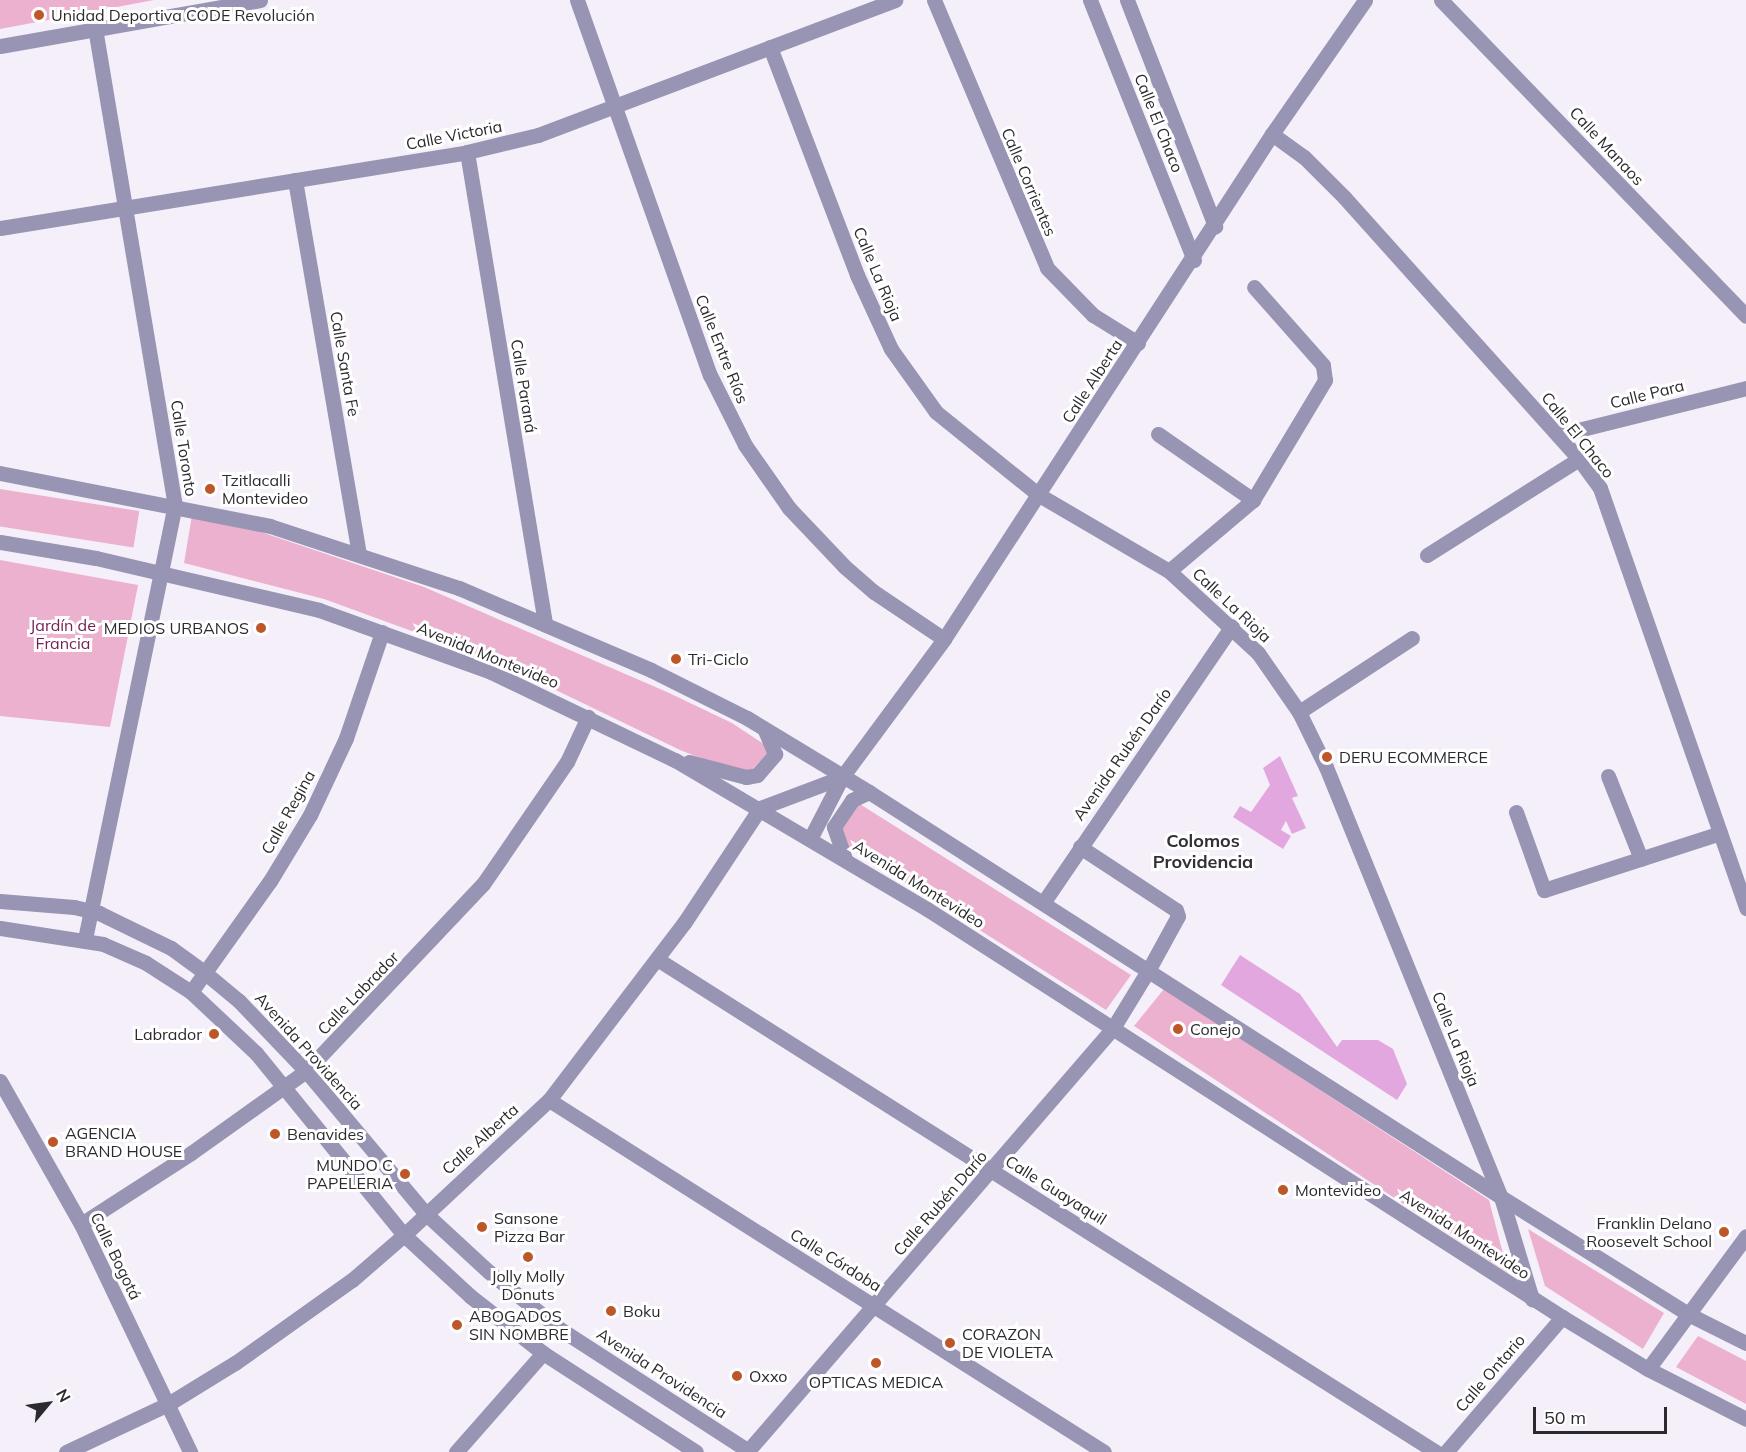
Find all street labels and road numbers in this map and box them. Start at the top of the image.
street label: Calle El Chaco [1130,71,1188,175]
street label: Calle Manaos [1566,103,1648,189]
street label: Calle Victoria [404,116,504,154]
street label: Calle Corrientes [998,125,1060,239]
street label: Calle La Rioja [849,224,907,324]
street label: Calle Entre Ríos [691,292,753,406]
street label: Calle Santa Fe [326,310,364,418]
street label: Calle Alberta [1058,335,1126,427]
street label: Calle Paraná [507,338,541,434]
street label: Calle Para [1608,376,1686,412]
street label: Calle El Chaco [1538,388,1618,482]
street label: Calle Toronto [167,398,201,498]
street label: Calle La Rioja [1189,564,1275,646]
street label: Avenida Montevideo [414,618,562,692]
street label: Avenida Rubén Darío [1069,684,1175,824]
street label: Calle Regina [257,767,319,857]
street label: Avenida Montevideo [850,836,988,932]
street label: Calle Labrador [313,947,403,1039]
street label: Avenida Providencia [251,988,367,1114]
street label: Calle La Rioja [1428,989,1484,1089]
street label: Calle Alberta [438,1100,522,1178]
street label: Calle Rubén Darío [889,1146,991,1260]
street label: Calle Guayaquil [1002,1151,1110,1229]
street label: Avenida Montevideo [1396,1185,1534,1283]
street label: Calle Bogotá [87,1209,145,1303]
street label: Calle Córdoba [787,1224,885,1296]
street label: Avenida Providencia [593,1324,731,1422]
street label: Calle Ontario [1451,1330,1529,1416]

